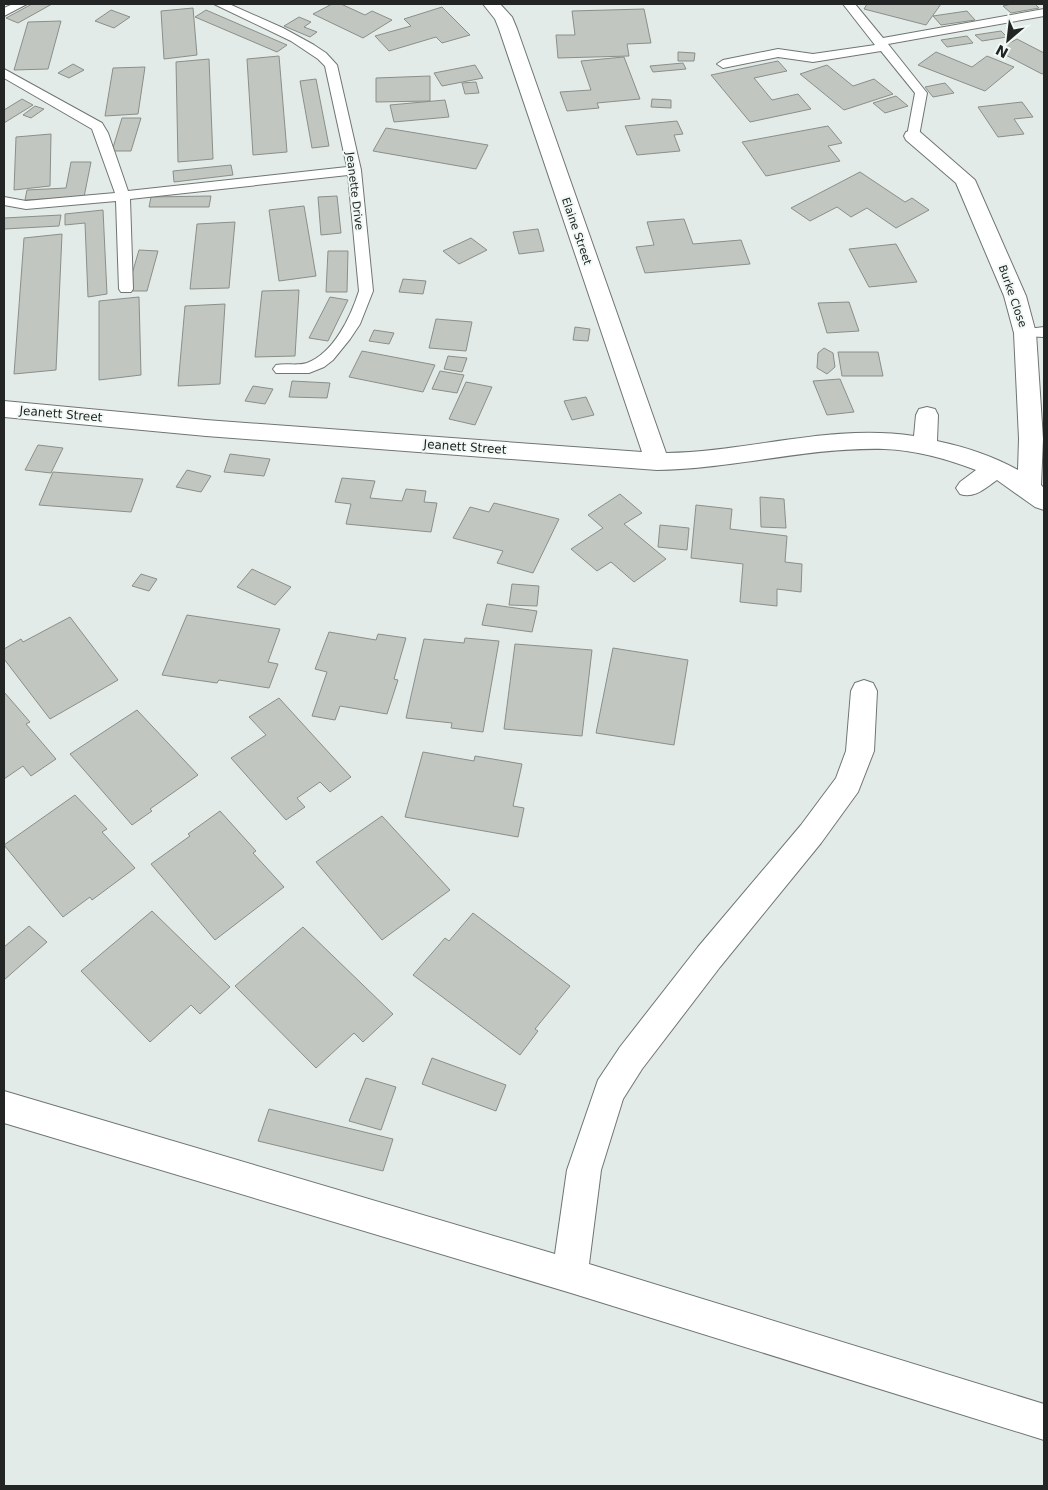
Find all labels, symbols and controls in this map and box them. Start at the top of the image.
north arrow [983,15,1033,65]
text: N [993,42,1011,61]
street label: Jeanette Drive [343,150,366,231]
street label: Elaine Street [559,196,594,267]
street label: Burke Close [996,263,1029,329]
street label: Jeanett Street [18,403,103,425]
street label: Jeanett Street [422,437,507,457]

